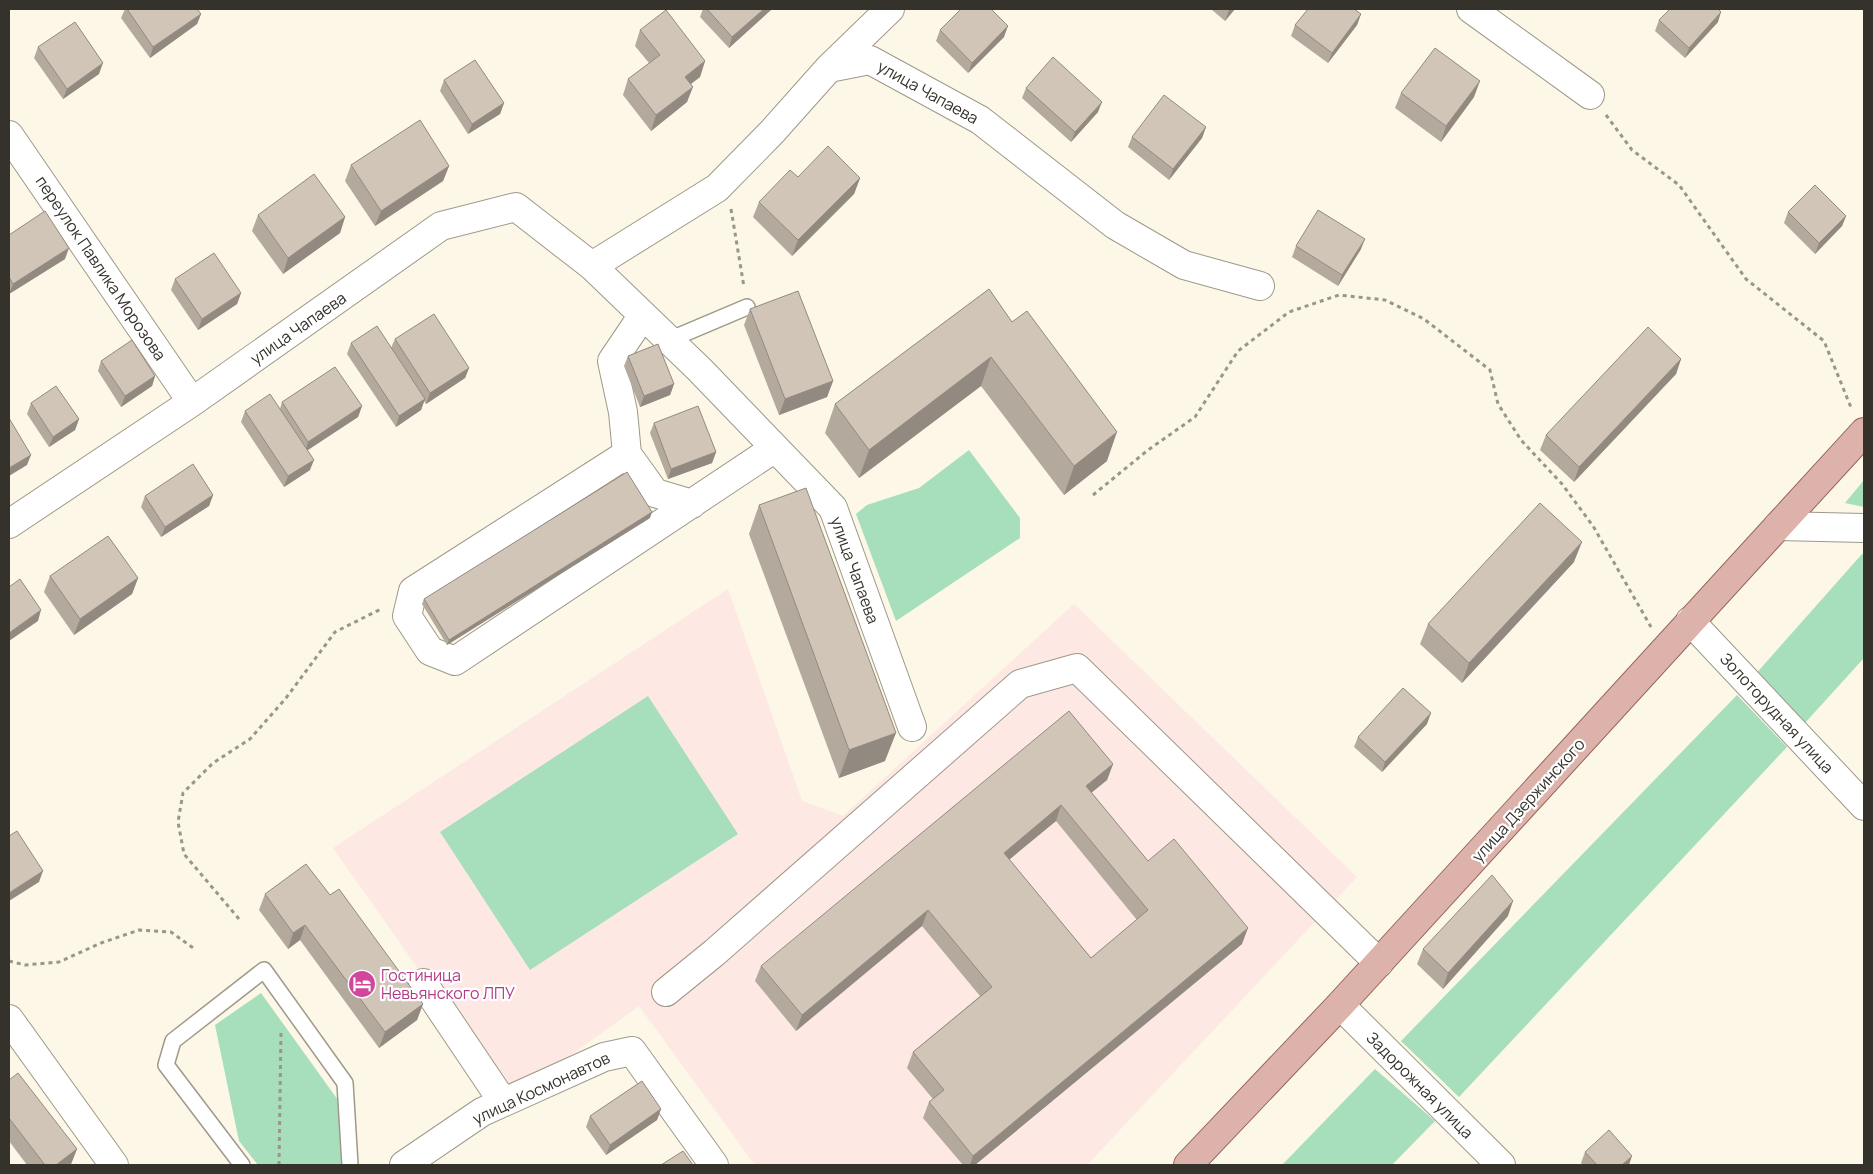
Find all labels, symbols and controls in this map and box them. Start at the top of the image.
street label: улица Чапаева [873,55,983,129]
street label: переулок Павлика Морозова [31,171,171,365]
street label: улица Чапаева [246,287,350,369]
street label: улица Чапаева [825,513,885,627]
street label: Золоторудная улица [1715,648,1839,778]
street label: улица Дзержинского [1466,733,1590,867]
place label: Гостиница Невьянского ЛПУ [381,964,515,1004]
hotel icon: Гостиница Невьянского ЛПУ [347,969,377,999]
street label: Задорожная улица [1362,1027,1478,1143]
street label: улица Космонавтов [469,1046,614,1129]

